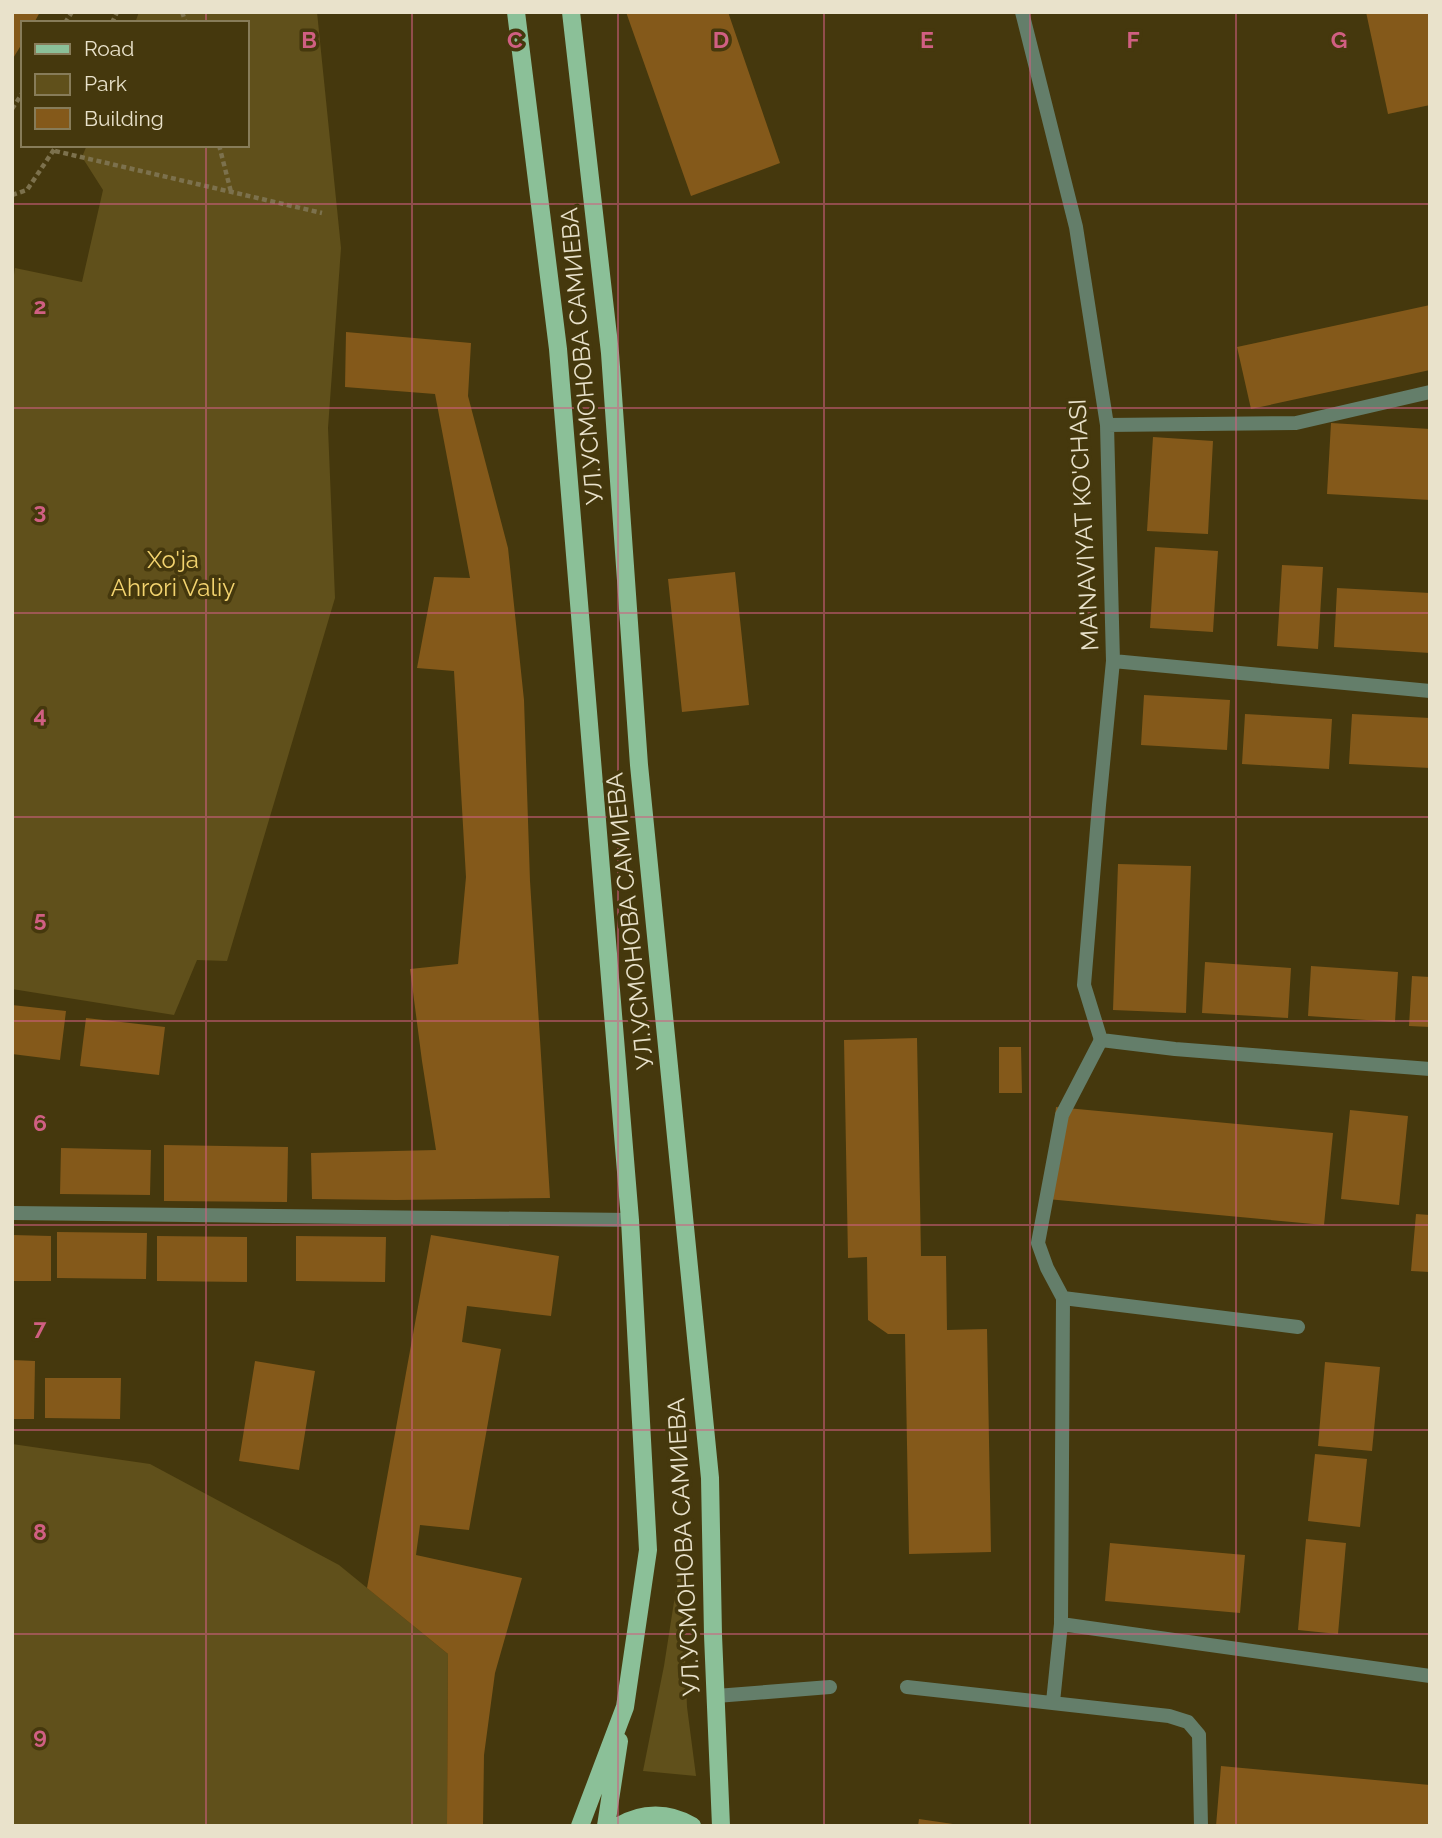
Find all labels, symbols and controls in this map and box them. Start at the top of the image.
legend [21,21,248,147]
text: B [301,26,317,53]
text: C [507,26,523,53]
text: D [713,26,729,53]
text: E [920,26,934,53]
text: F [1126,26,1140,53]
text: G [1331,26,1347,53]
text: Road [84,36,134,61]
text: Park [84,71,127,96]
text: Building [84,106,164,131]
street label: УЛ.УСМОНОВА САМИЕВА [554,206,609,506]
text: 2 [34,292,46,319]
street label: MA'NAVIYAT KO'CHASI [1062,398,1105,652]
text: 3 [34,497,46,524]
park label: Xo'ja Ahrori Valiy [111,545,235,602]
text: 4 [33,701,47,728]
street label: УЛ.УСМОНОВА САМИЕВА [599,771,660,1071]
text: 5 [34,905,47,932]
text: 6 [33,1109,47,1136]
text: 7 [34,1313,47,1340]
street label: УЛ.УСМОНОВА САМИЕВА [661,1397,706,1697]
text: 8 [33,1518,47,1545]
text: 9 [33,1722,47,1749]

